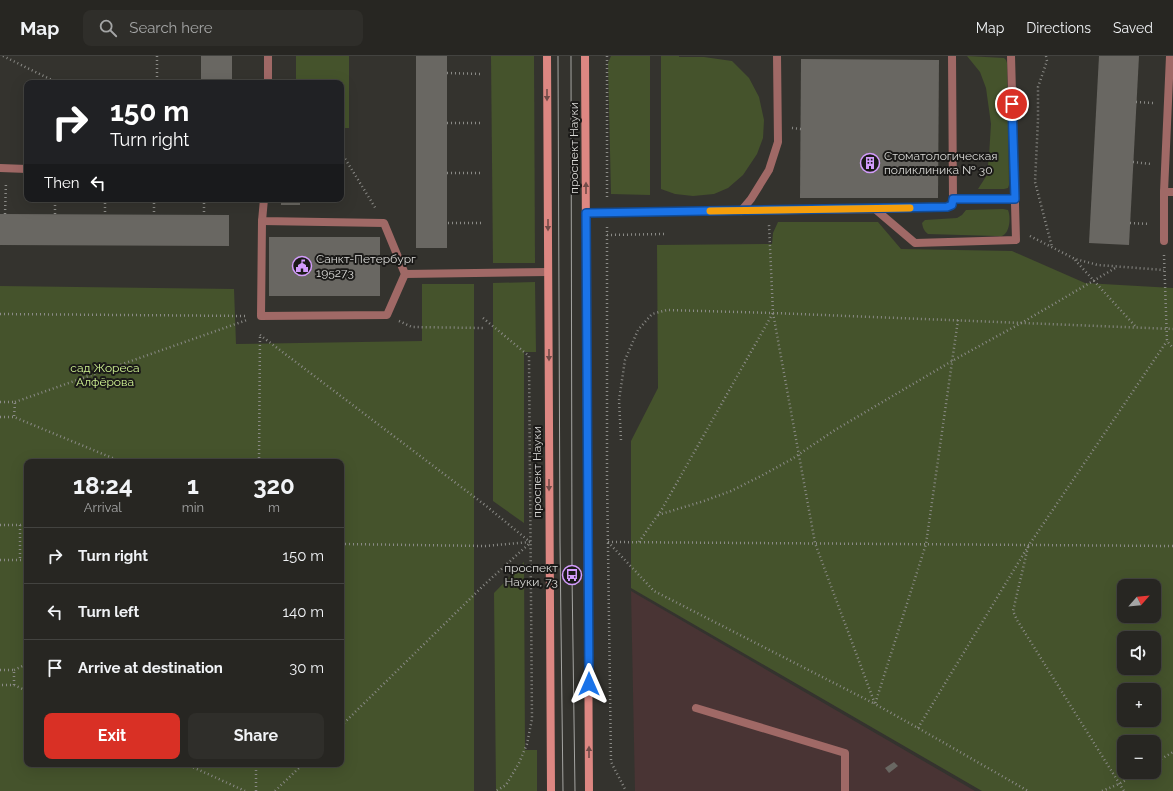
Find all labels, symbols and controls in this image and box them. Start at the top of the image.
search box [83,10,363,46]
text: Map [20,17,59,39]
icon: search [97,17,119,39]
text: Search here [129,19,213,37]
text: Map [976,20,1004,36]
text: Directions [1026,20,1091,36]
text: Saved [1113,20,1153,36]
pin [995,87,1029,121]
one-way arrow [544,89,550,102]
icon: arrive [1001,93,1023,115]
text: 150 m [110,95,189,128]
icon: right [44,96,96,148]
street label: проспект Науки [567,102,581,194]
text: Turn right [110,129,189,150]
place label: Стоматологическая поликлиника № 30 [884,149,998,177]
building icon: Стоматологическая поликлиника № 30 [859,152,881,174]
icon: left [87,172,109,194]
text: Then [44,174,79,192]
one-way arrow [583,181,589,194]
one-way arrow [545,219,551,232]
place label: Санкт-Петербург 195273 [316,252,416,280]
public building icon: Санкт-Петербург 195273 [291,255,313,277]
one-way arrow [546,349,552,362]
park label: сад Жореса Алфёрова [70,361,140,389]
street label: проспект Науки [530,426,544,518]
text: 18:24 [73,471,133,500]
text: 1 [187,471,199,500]
text: 320 [253,471,295,500]
one-way arrow [546,479,552,492]
text: Arrival [84,500,122,515]
text: min [182,500,204,515]
text: m [268,500,280,515]
icon: right [44,545,66,567]
text: Turn right [78,547,148,565]
text: 150 m [283,547,324,565]
place label: проспект Науки, 73 [504,561,558,589]
bus stop icon: проспект Науки, 73 [561,564,583,586]
north arrow [1117,579,1161,623]
map controls [1117,579,1161,779]
icon: left [44,601,66,623]
text: Turn left [78,603,139,621]
text: 140 m [283,603,324,621]
button: sound [1117,631,1161,675]
icon: arrive [44,657,66,679]
text: Arrive at destination [78,659,223,677]
text: 30 m [289,659,324,677]
position arrow [568,663,610,705]
button: + [1117,683,1161,727]
button: Exit [44,713,180,759]
button: Share [188,713,324,759]
button: − [1117,735,1161,779]
one-way arrow [586,745,592,758]

